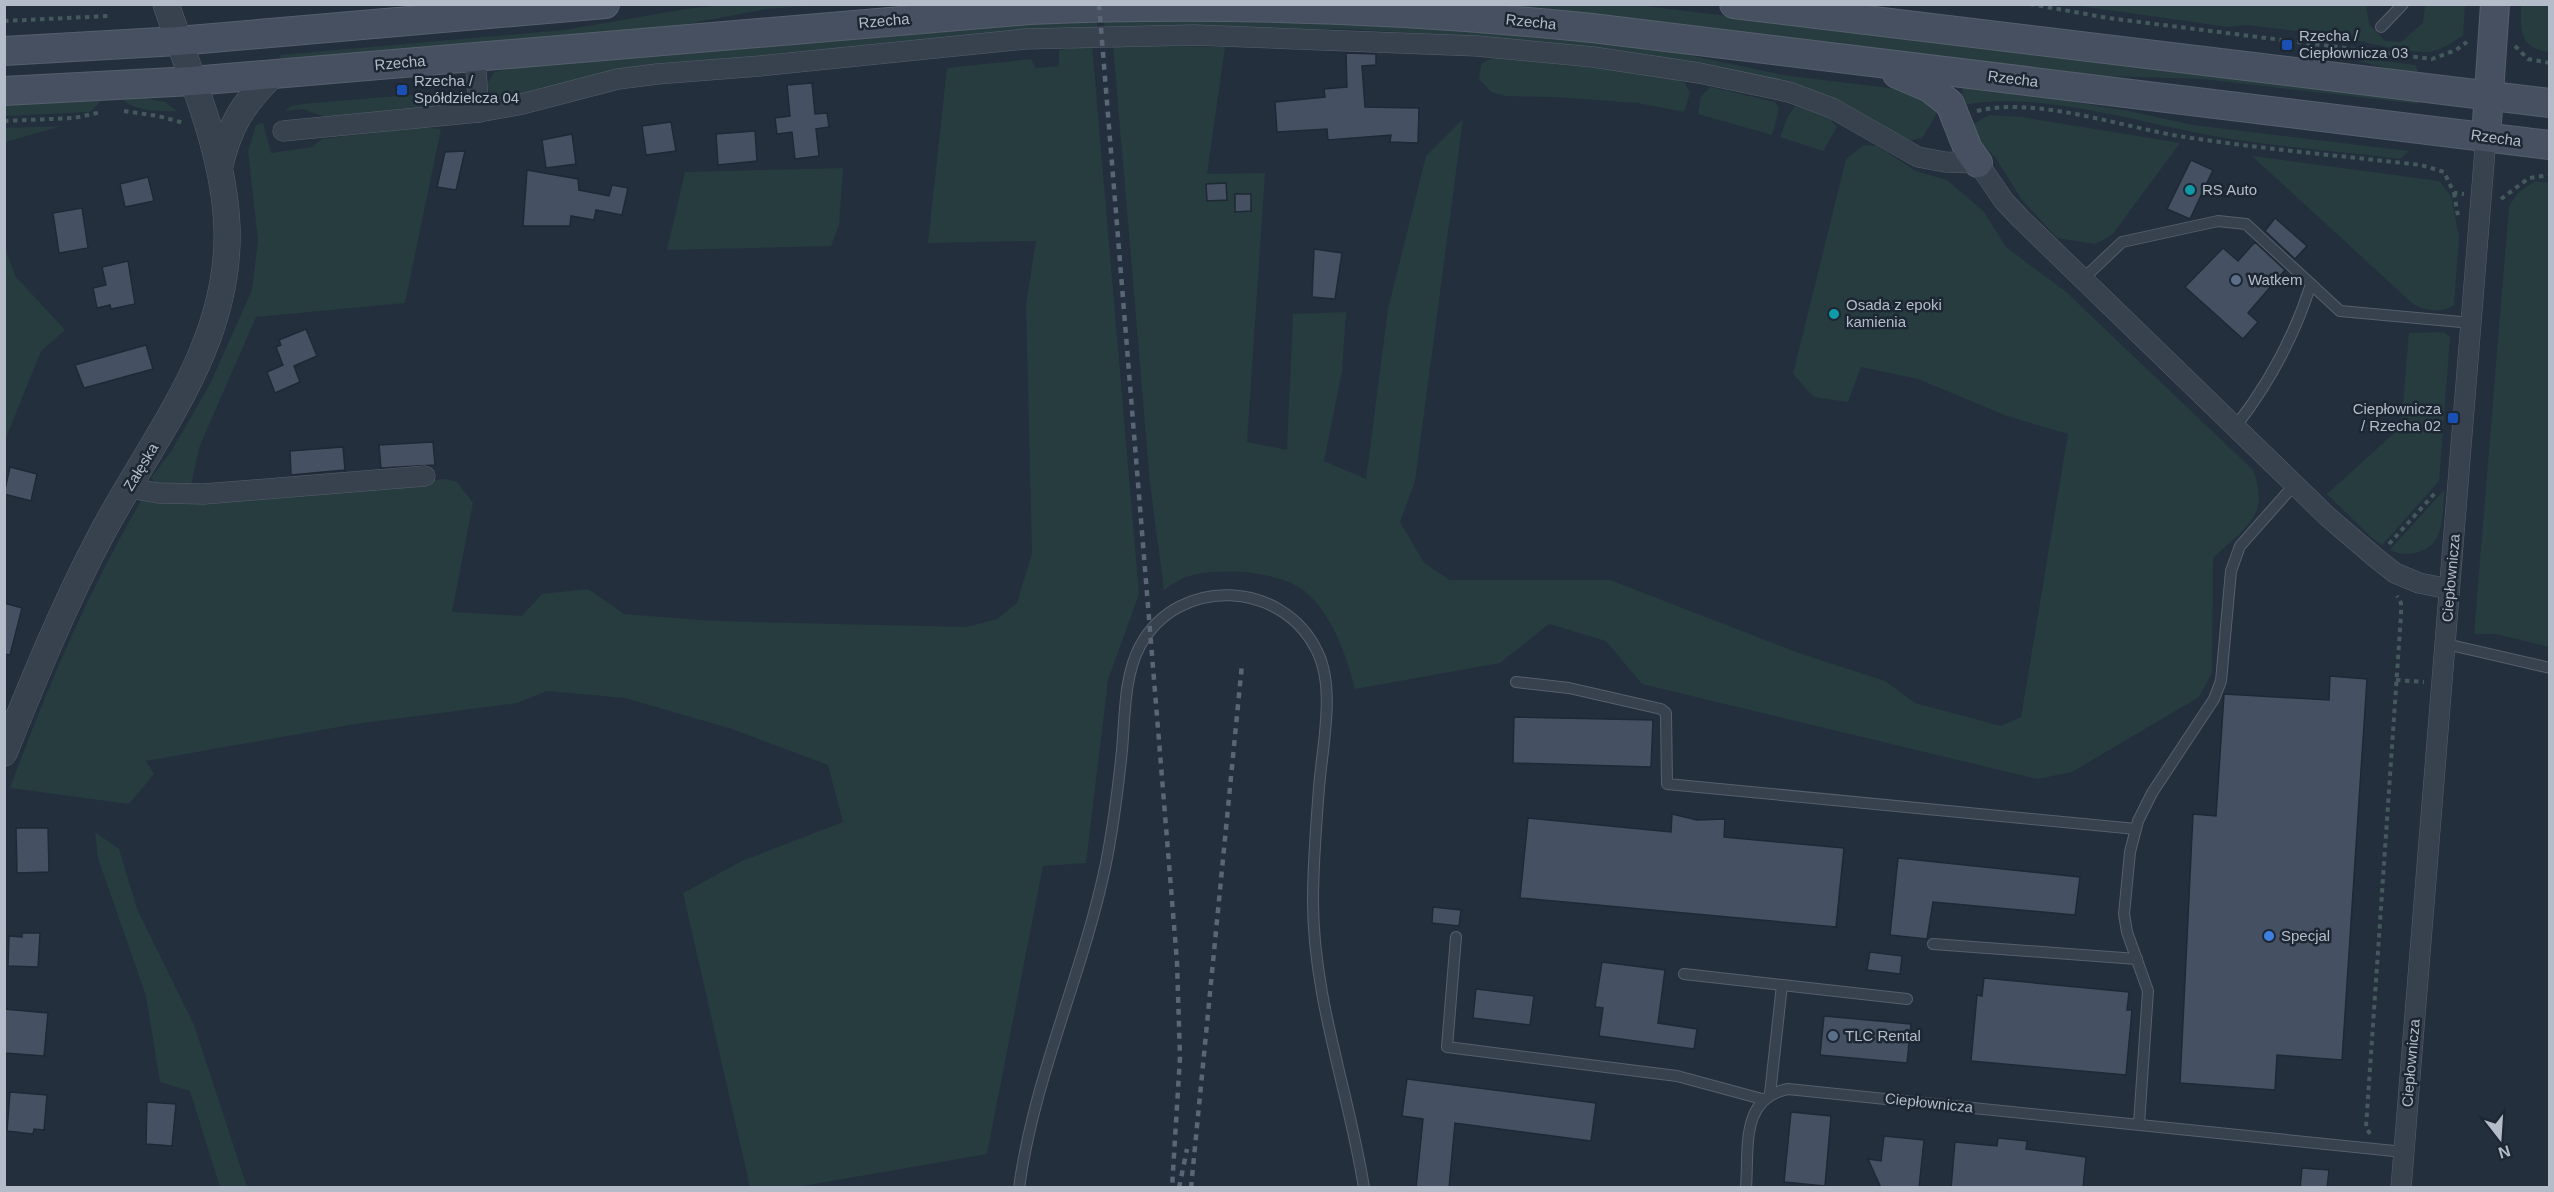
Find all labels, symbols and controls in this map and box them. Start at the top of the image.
street label: Rzecha [858,10,911,31]
street label: Rzecha [1505,10,1558,33]
place label: Rzecha / Ciepłownicza 03 [2299,27,2408,61]
marker: Rzecha / Ciepłownicza 03 [2280,38,2294,52]
street label: Rzecha [374,52,427,73]
street label: Rzecha [1987,67,2040,90]
place label: Rzecha / Spółdzielcza 04 [414,72,519,106]
marker: Rzecha / Spółdzielcza 04 [395,83,409,97]
street label: Rzecha [2470,126,2523,150]
place label: RS Auto [2202,181,2257,198]
marker: RS Auto [2183,183,2197,197]
place label: Watkem [2248,271,2302,288]
marker: Watkem [2229,273,2243,287]
place label: Osada z epoki kamienia [1846,296,1942,330]
marker: Osada z epoki kamienia [1827,307,1841,321]
place label: Ciepłownicza / Rzecha 02 [2353,400,2442,434]
marker: Ciepłownicza / Rzecha 02 [2446,411,2460,425]
street label: Załęska [120,439,162,494]
street label: Ciepłownicza [2438,533,2463,623]
place label: Specjal [2281,927,2330,944]
marker: Specjal [2262,929,2276,943]
street label: Ciepłownicza [2398,1018,2423,1108]
place label: TLC Rental [1845,1027,1921,1044]
marker: TLC Rental [1826,1029,1840,1043]
street label: Ciepłownicza [1884,1089,1975,1116]
north arrow [2470,1108,2530,1168]
text: N [2496,1142,2512,1162]

